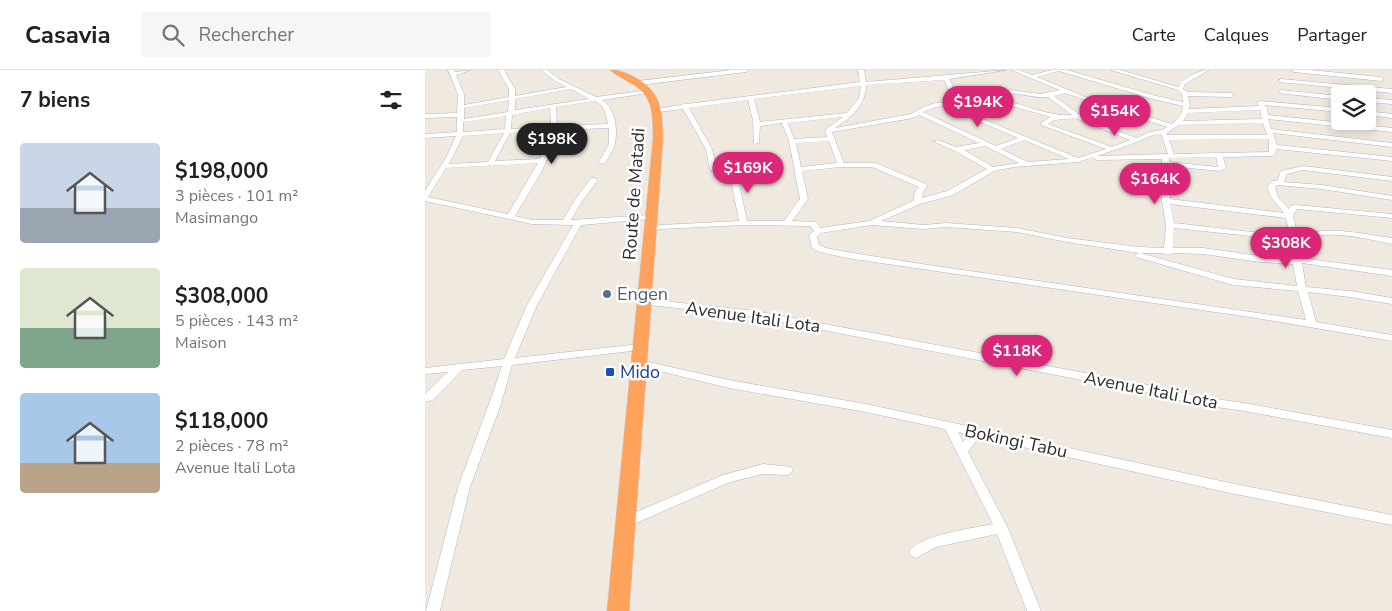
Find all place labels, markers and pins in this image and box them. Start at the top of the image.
pin: $194K [943,85,1013,128]
pin: $154K [1080,94,1150,137]
pin: $198K [517,122,587,165]
pin: $169K [713,152,783,194]
pin: $164K [1120,162,1190,205]
pin: $308K [1251,226,1321,269]
place label: Engen [617,282,668,306]
marker: Engen [601,288,613,300]
pin: $118K [982,334,1052,377]
place label: Mido [620,360,660,384]
marker: Mido [604,366,616,378]

